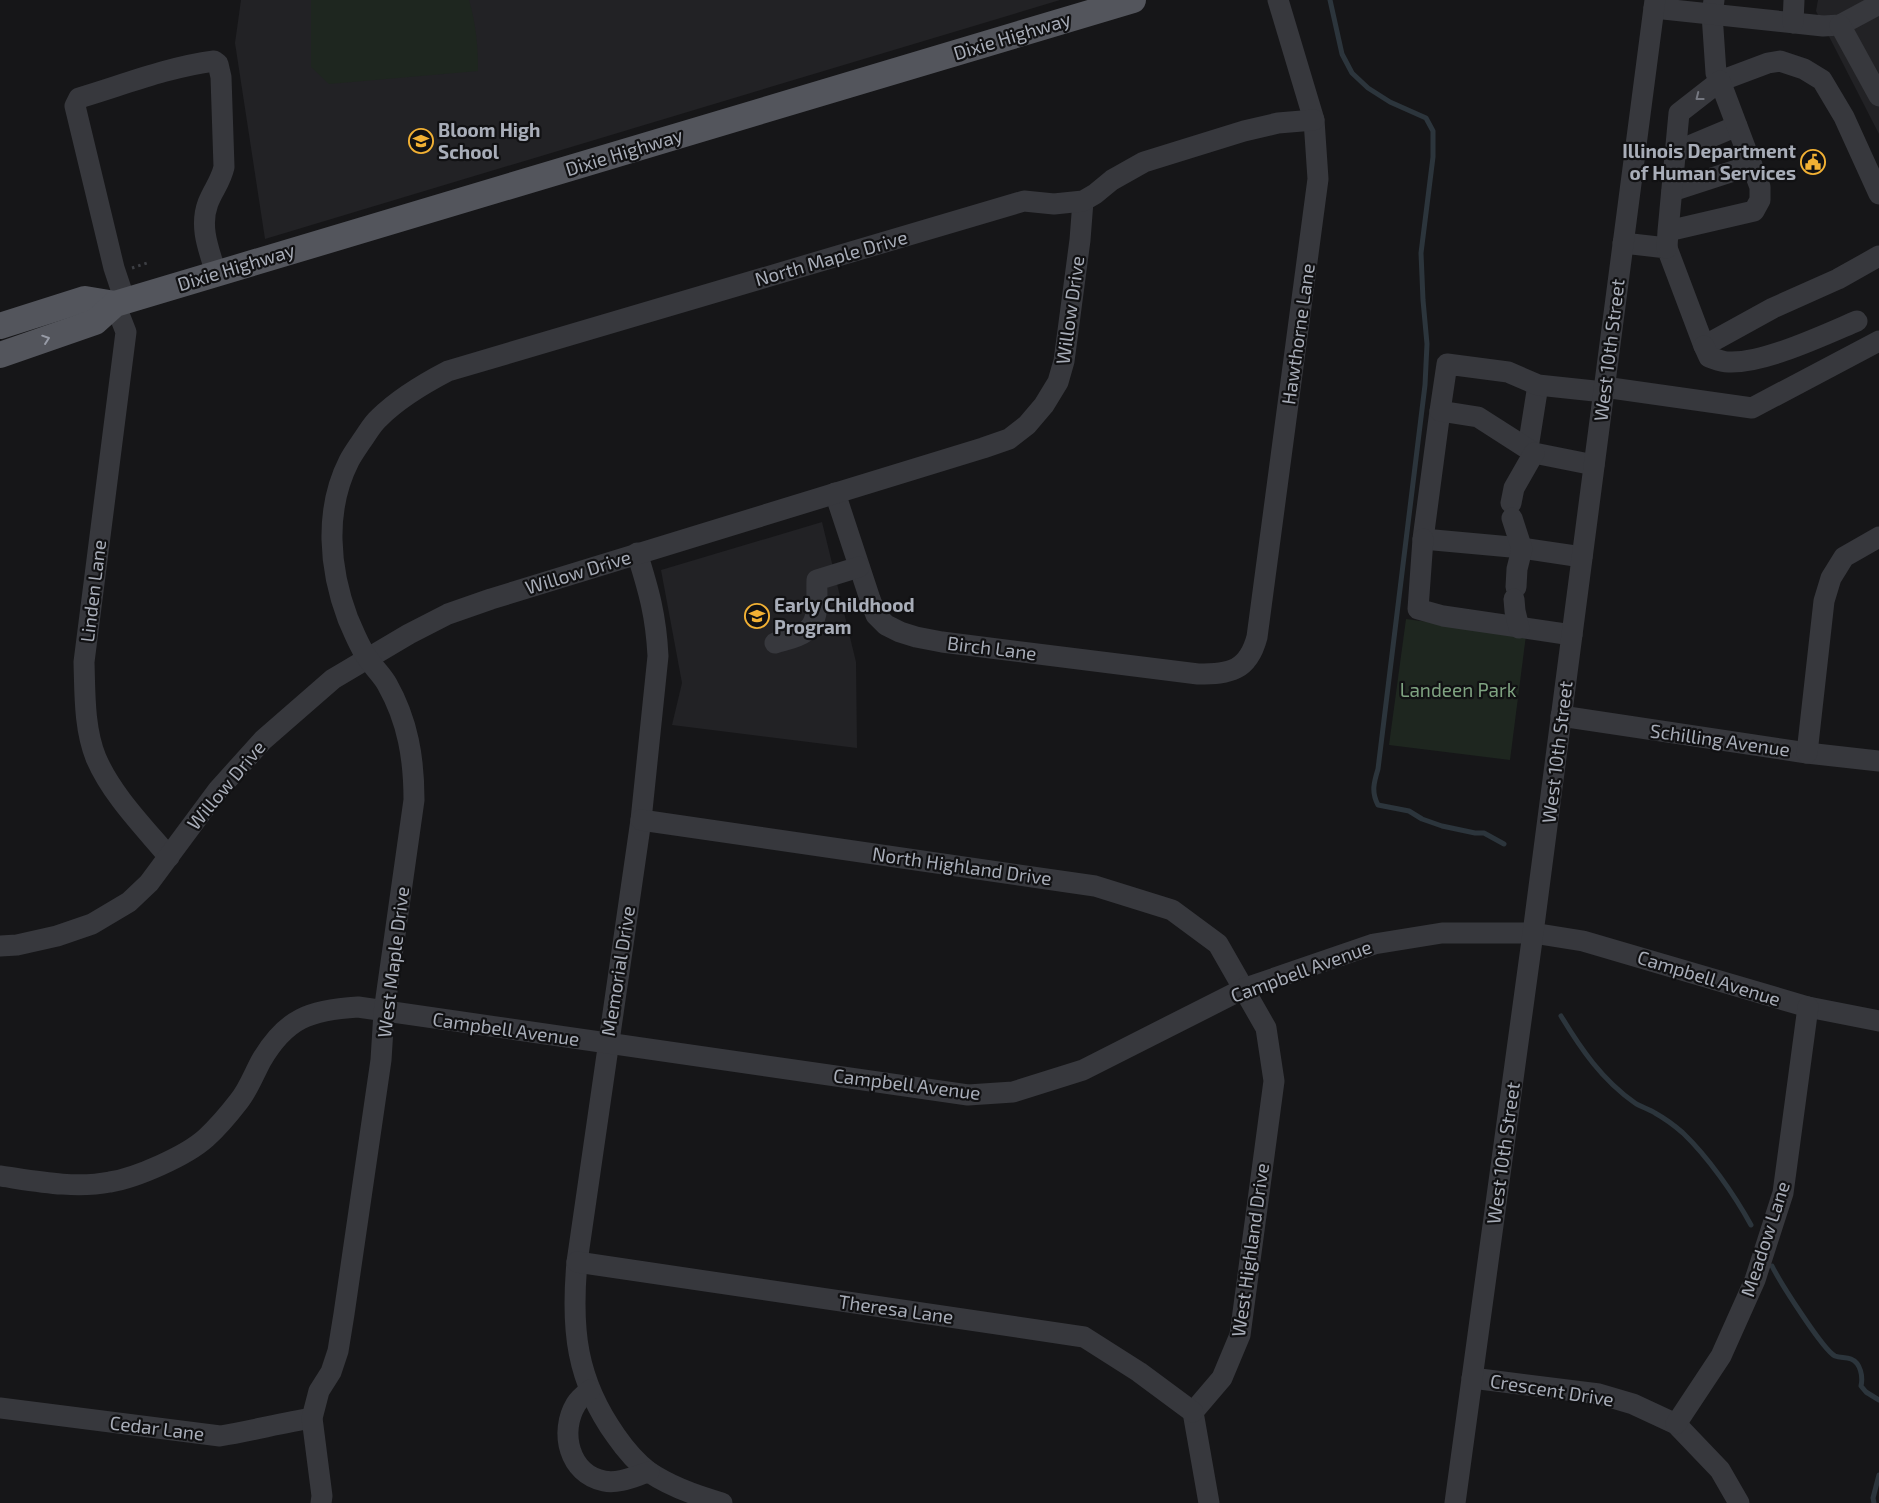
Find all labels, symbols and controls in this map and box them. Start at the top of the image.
street label: Dixie Highway [950,7,1073,64]
one-way arrow [1696,91,1705,99]
place label: Bloom High School [438,118,541,163]
street label: Dixie Highway [562,123,685,180]
school or university icon: Bloom High School [408,128,434,154]
place label: Illinois Department of Human Services [1622,139,1796,184]
public building icon: Illinois Department of Human Services [1800,149,1826,175]
street label: North Maple Drive [752,225,910,290]
street label: Dixie Highway [174,238,297,295]
street label: Willow Drive [1051,254,1089,366]
street label: Hawthorne Lane [1276,262,1319,406]
street label: West 10th Street [1588,277,1629,422]
one-way arrow [41,335,50,345]
street label: Linden Lane [75,538,110,644]
street label: Willow Drive [522,545,634,599]
place label: Early Childhood Program [774,593,915,638]
school or university icon: Early Childhood Program [744,603,770,629]
street label: Birch Lane [946,631,1038,664]
park label: Landeen Park [1400,678,1517,701]
street label: West 10th Street [1536,679,1577,824]
street label: Schilling Avenue [1649,718,1791,761]
street label: Willow Drive [182,735,270,834]
street label: North Highland Drive [871,842,1053,889]
street label: West Maple Drive [372,885,413,1039]
street label: Memorial Drive [596,904,639,1038]
street label: Campbell Avenue [1227,934,1374,1007]
street label: Campbell Avenue [1635,945,1783,1010]
street label: Campbell Avenue [431,1007,581,1050]
street label: Campbell Avenue [832,1063,982,1104]
street label: West 10th Street [1481,1080,1524,1226]
street label: West Highland Drive [1226,1161,1273,1338]
street label: Meadow Lane [1735,1178,1794,1299]
street label: Theresa Lane [837,1289,955,1328]
street label: Crescent Drive [1489,1368,1616,1411]
street label: Cedar Lane [108,1410,206,1445]

